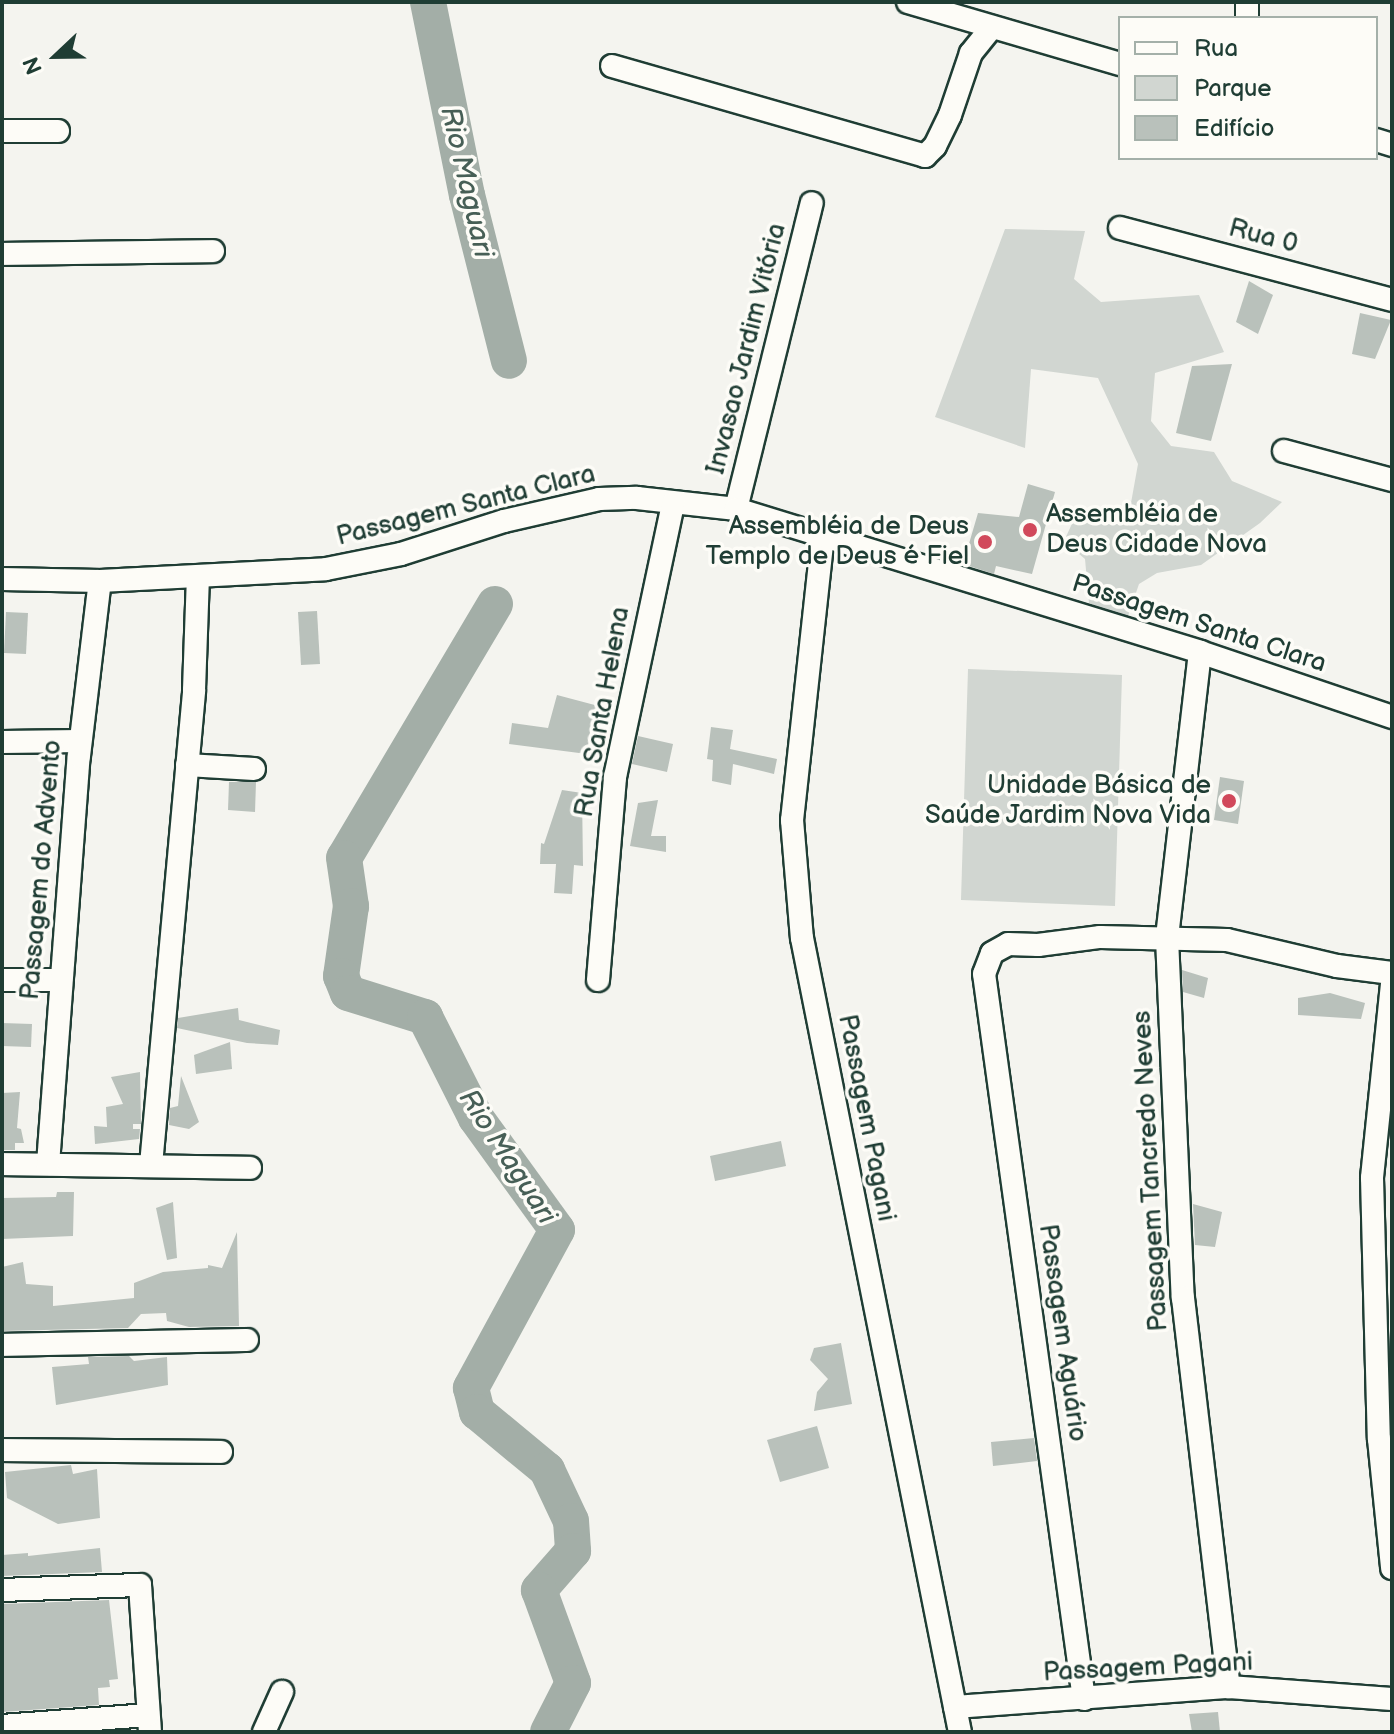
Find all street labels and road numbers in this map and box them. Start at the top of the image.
street label: Rua 0 [1225,213,1301,261]
street label: Invasao Jardim Vitória [700,219,794,479]
street label: Passagem Santa Clara [333,459,599,553]
street label: Passagem Santa Clara [1068,568,1330,680]
street label: Rua Santa Helena [569,604,637,820]
street label: Passagem do Advento [15,739,69,1001]
street label: Passagem Tancredo Neves [1127,1009,1175,1333]
street label: Passagem Pagani [831,1012,901,1224]
street label: Passagem Aguário [1031,1222,1093,1444]
street label: Passagem Pagani [1042,1647,1254,1689]

